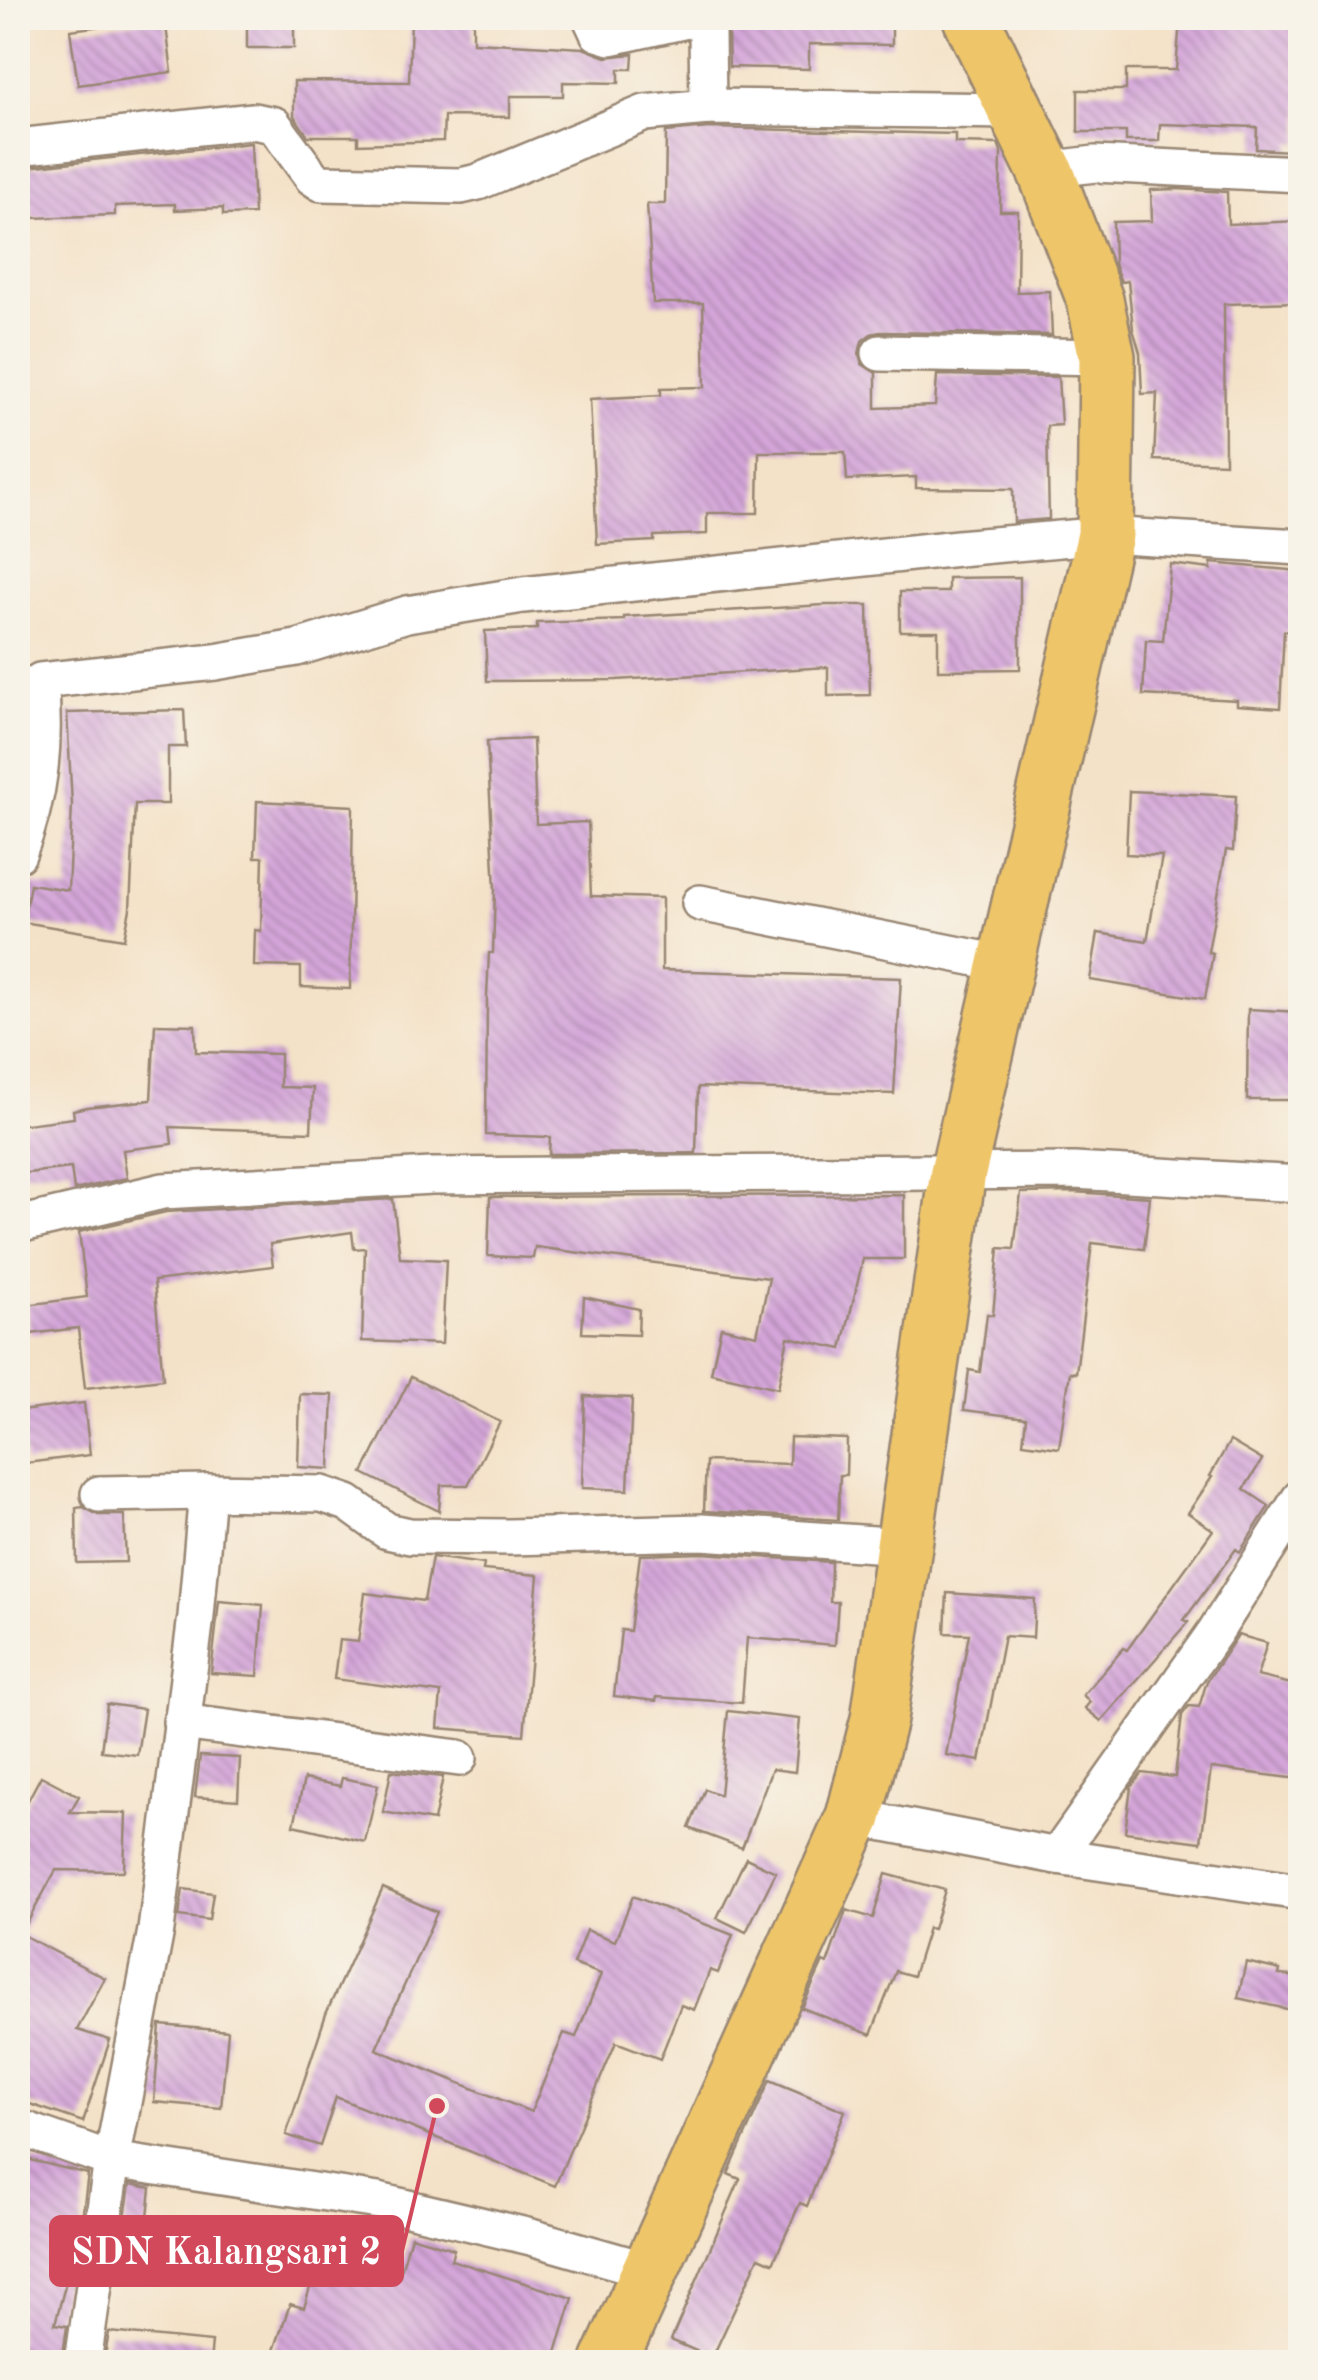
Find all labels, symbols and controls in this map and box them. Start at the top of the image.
callout: SDN Kalangsari 2 [51,2217,402,2285]
text: SDN Kalangsari 2 [71,2235,381,2273]

